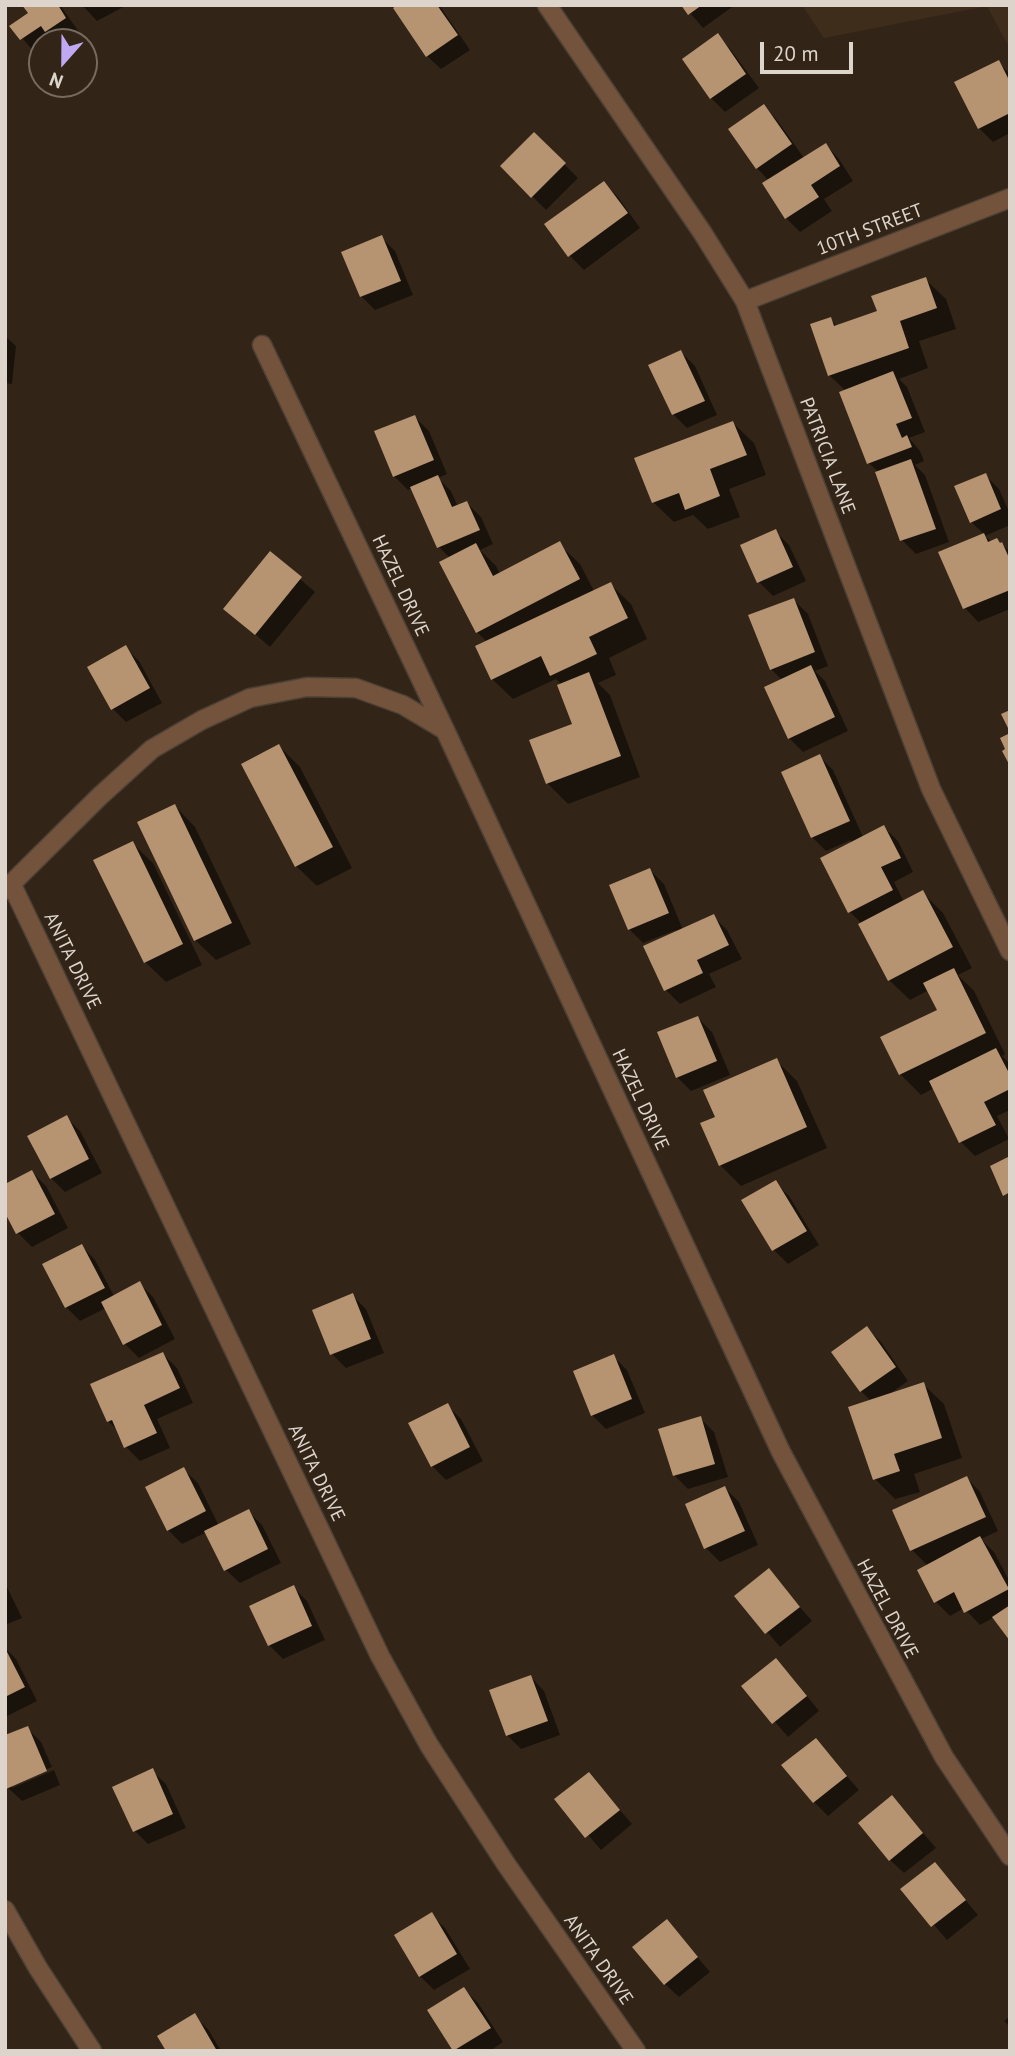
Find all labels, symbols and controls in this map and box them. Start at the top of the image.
north arrow [28,28,98,98]
scale bar [763,28,856,72]
text: 20 m [773,40,819,67]
text: N [46,67,66,94]
street label: 10TH STREET [814,199,926,261]
street label: PATRICIA LANE [794,394,860,518]
street label: HAZEL DRIVE [367,532,433,640]
street label: ANITA DRIVE [39,909,105,1013]
street label: HAZEL DRIVE [607,1046,673,1154]
street label: ANITA DRIVE [283,1421,349,1525]
street label: HAZEL DRIVE [851,1555,923,1663]
street label: ANITA DRIVE [559,1910,637,2010]

